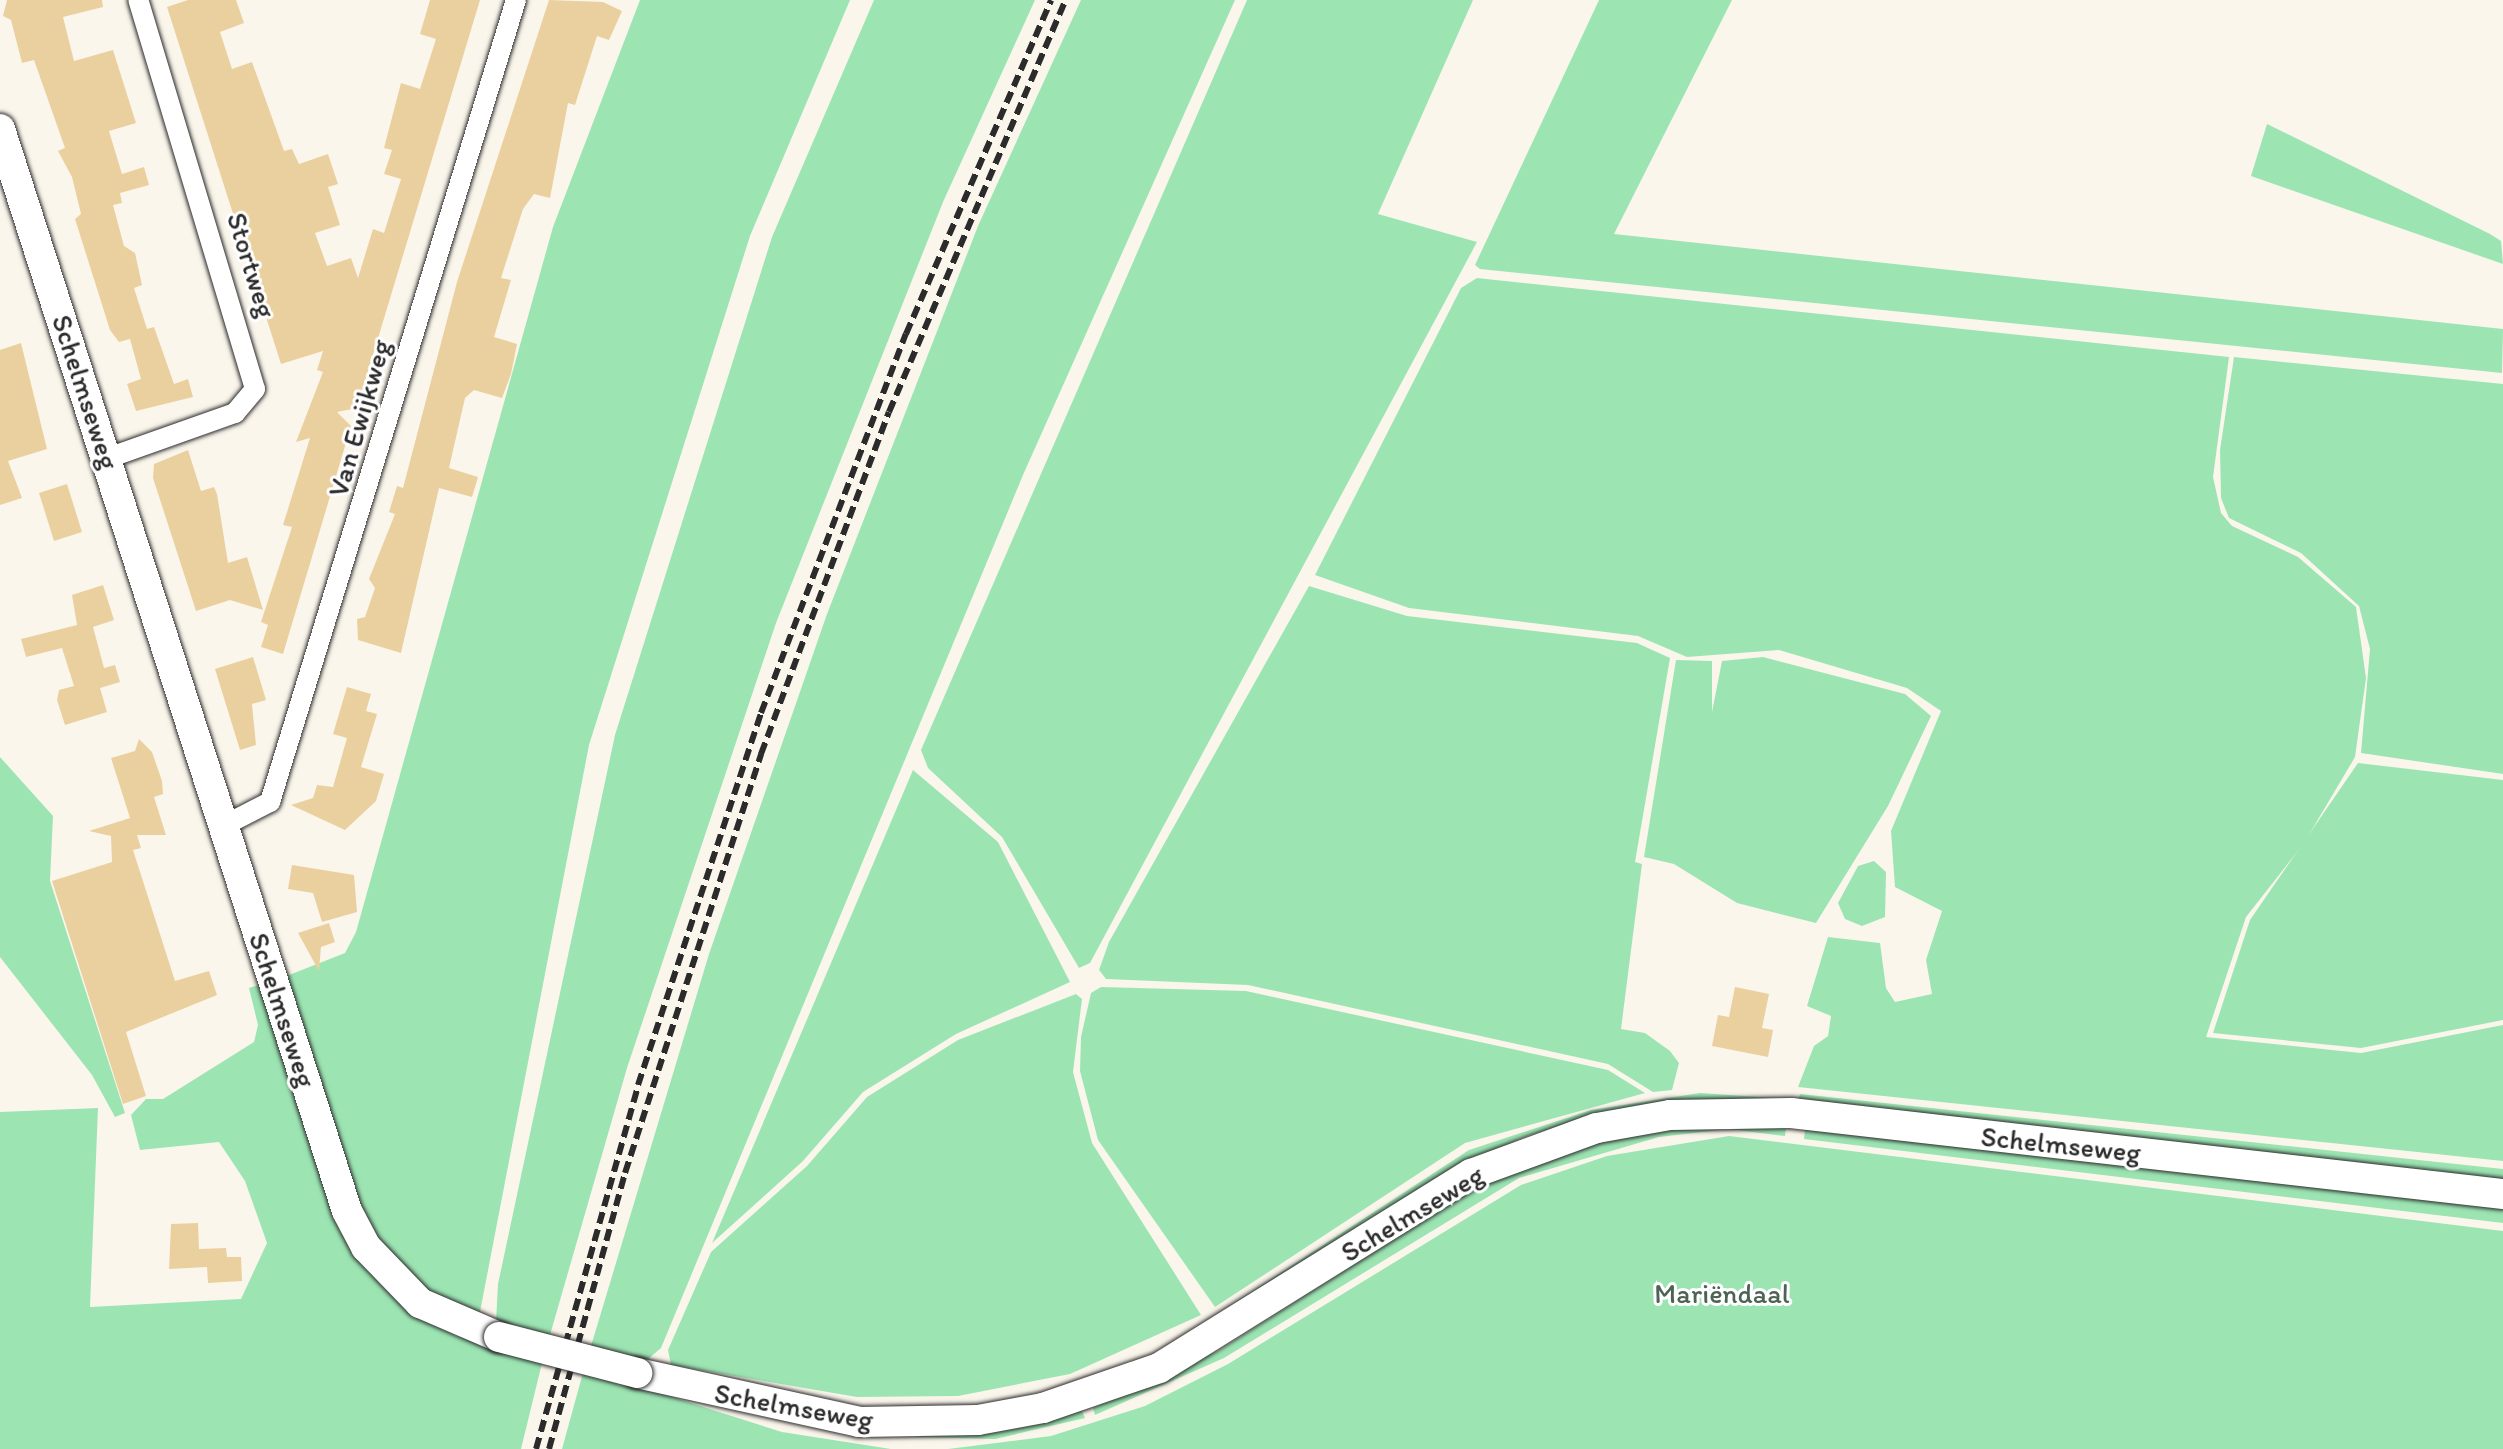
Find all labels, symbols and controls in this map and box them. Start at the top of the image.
street label: Stortweg [220,208,284,322]
street label: Schelmseweg [45,310,127,474]
street label: Van Ewijkweg [321,336,397,500]
street label: Schelmseweg [242,928,324,1092]
street label: Schelmseweg [1979,1119,2143,1169]
street label: Schelmseweg [1334,1157,1490,1269]
park label: Mariëndaal [1654,1276,1790,1310]
street label: Schelmseweg [712,1376,876,1436]

